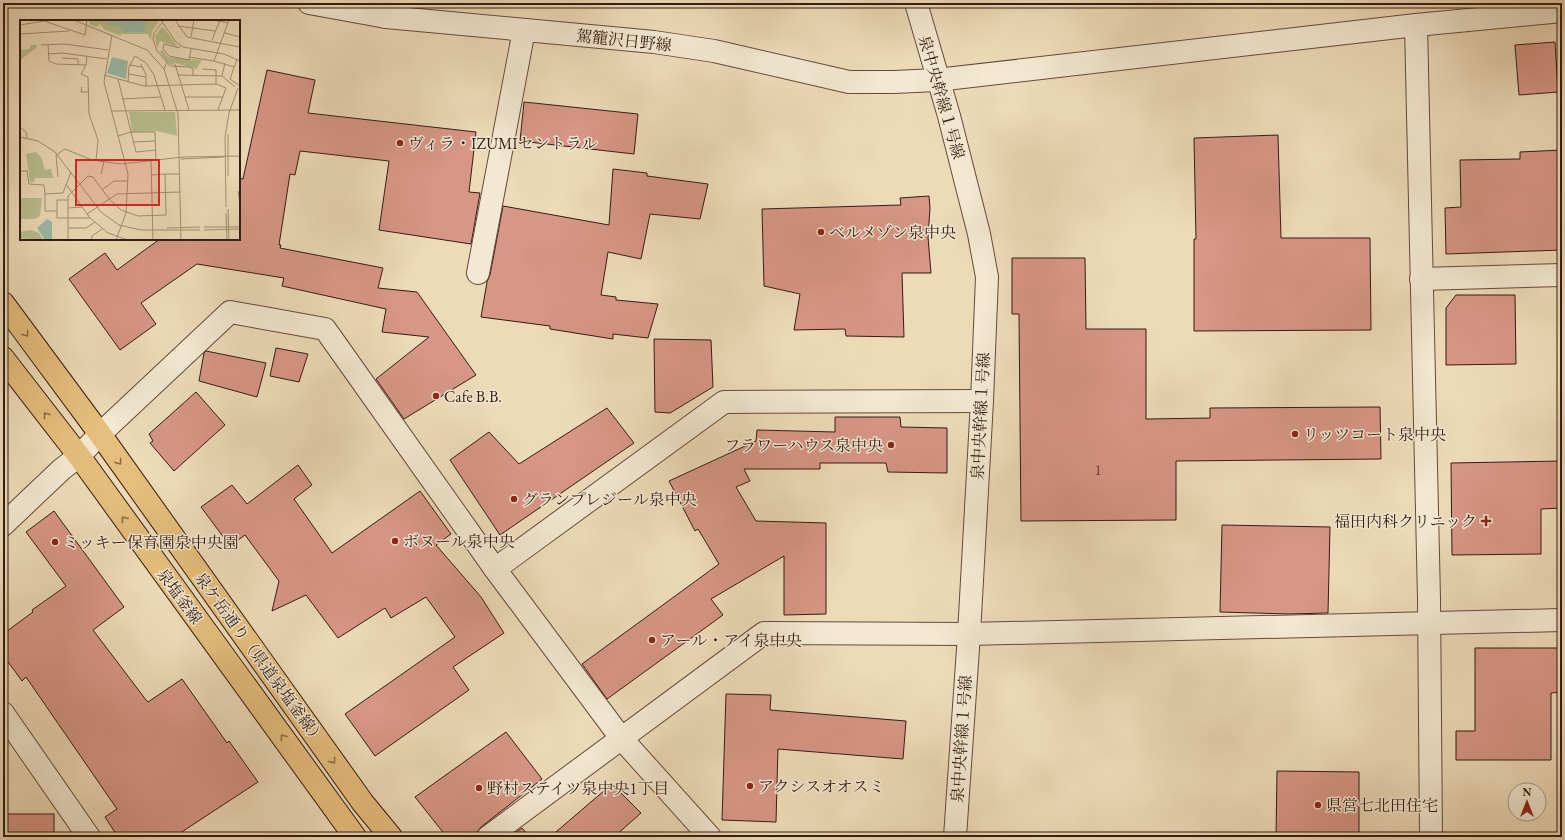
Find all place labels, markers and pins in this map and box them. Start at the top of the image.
place label: ヴィラ・IZUMIセントラル [408,133,597,154]
marker: ヴィラ・IZUMIセントラル [395,138,405,148]
place label: ベルメゾン泉中央 [829,222,956,243]
marker: ベルメゾン泉中央 [816,227,826,237]
place label: Cafe B.B. [444,386,502,407]
marker: Cafe B.B. [431,391,441,401]
place label: リッツコート泉中央 [1303,424,1446,445]
marker: リッツコート泉中央 [1290,429,1300,439]
place label: フラワーハウス泉中央 [724,435,883,456]
marker: フラワーハウス泉中央 [886,440,896,450]
place label: グランプレジール泉中央 [522,489,697,510]
marker: グランプレジール泉中央 [509,494,519,504]
place label: 福田内科クリニック [1334,511,1477,532]
marker: 福田内科クリニック [1480,515,1492,527]
place label: ボヌール泉中央 [403,531,515,552]
place label: ミッキー保育園泉中央園 [63,532,239,553]
marker: ボヌール泉中央 [390,536,400,546]
marker: ミッキー保育園泉中央園 [50,537,60,547]
place label: アール・アイ泉中央 [660,630,802,651]
marker: アール・アイ泉中央 [647,635,657,645]
place label: アクシスオオスミ [758,776,884,797]
place label: 野村ステイツ泉中央1丁目 [487,778,669,799]
marker: アクシスオオスミ [745,781,755,791]
marker: 野村ステイツ泉中央1丁目 [474,783,484,793]
place label: 県営七北田住宅 [1326,795,1438,816]
marker: 県営七北田住宅 [1313,800,1323,810]

